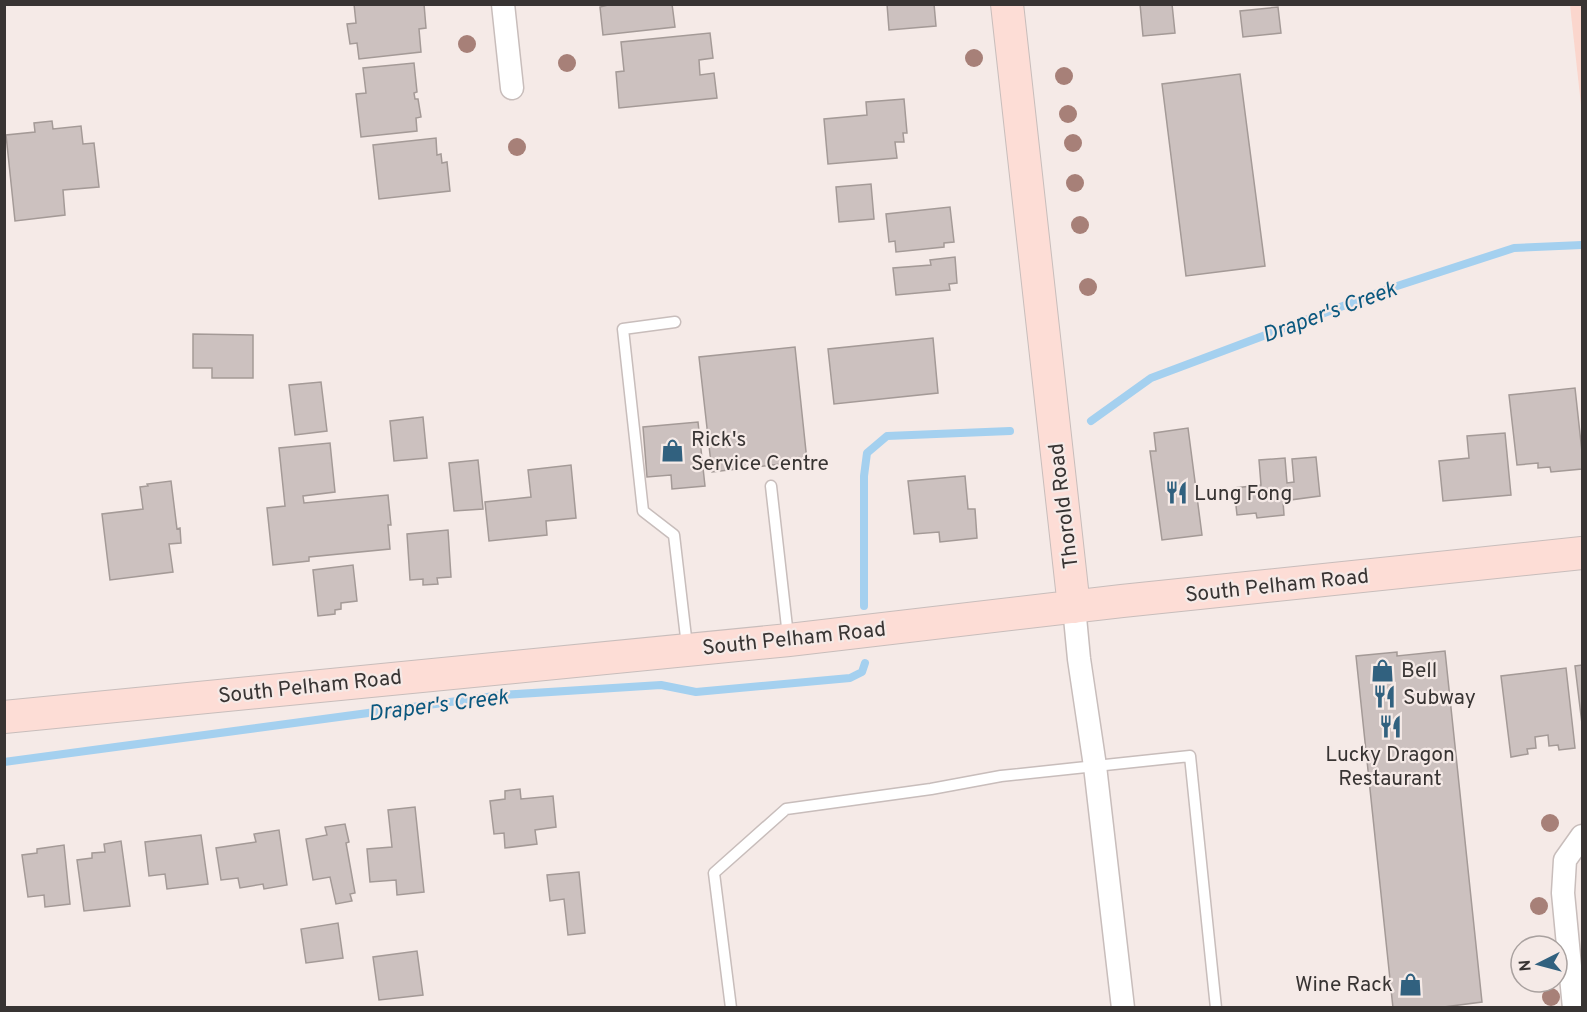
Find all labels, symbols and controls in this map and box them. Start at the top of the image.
water label: Draper's Creek [1259,276,1402,350]
place label: Rick's Service Centre [691,427,829,478]
shop icon: Rick's Service Centre [660,438,686,464]
street label: Thorold Road [1043,442,1086,570]
restaurant icon: Lung Fong [1163,480,1189,506]
place label: Lung Fong [1194,481,1292,508]
street label: South Pelham Road [1184,563,1370,610]
street label: South Pelham Road [701,616,887,663]
shop icon: Bell [1370,657,1396,683]
place label: Bell [1401,658,1437,685]
street label: South Pelham Road [217,664,403,711]
water label: Draper's Creek [367,684,511,728]
restaurant icon: Subway [1372,684,1398,710]
place label: Subway [1403,685,1476,712]
restaurant icon: Lucky Dragon Restaurant [1377,713,1403,739]
place label: Lucky Dragon Restaurant [1325,742,1455,793]
north arrow [1509,934,1569,994]
text: N [1516,959,1537,972]
shop icon: Wine Rack [1398,971,1424,997]
place label: Wine Rack [1295,972,1393,999]

